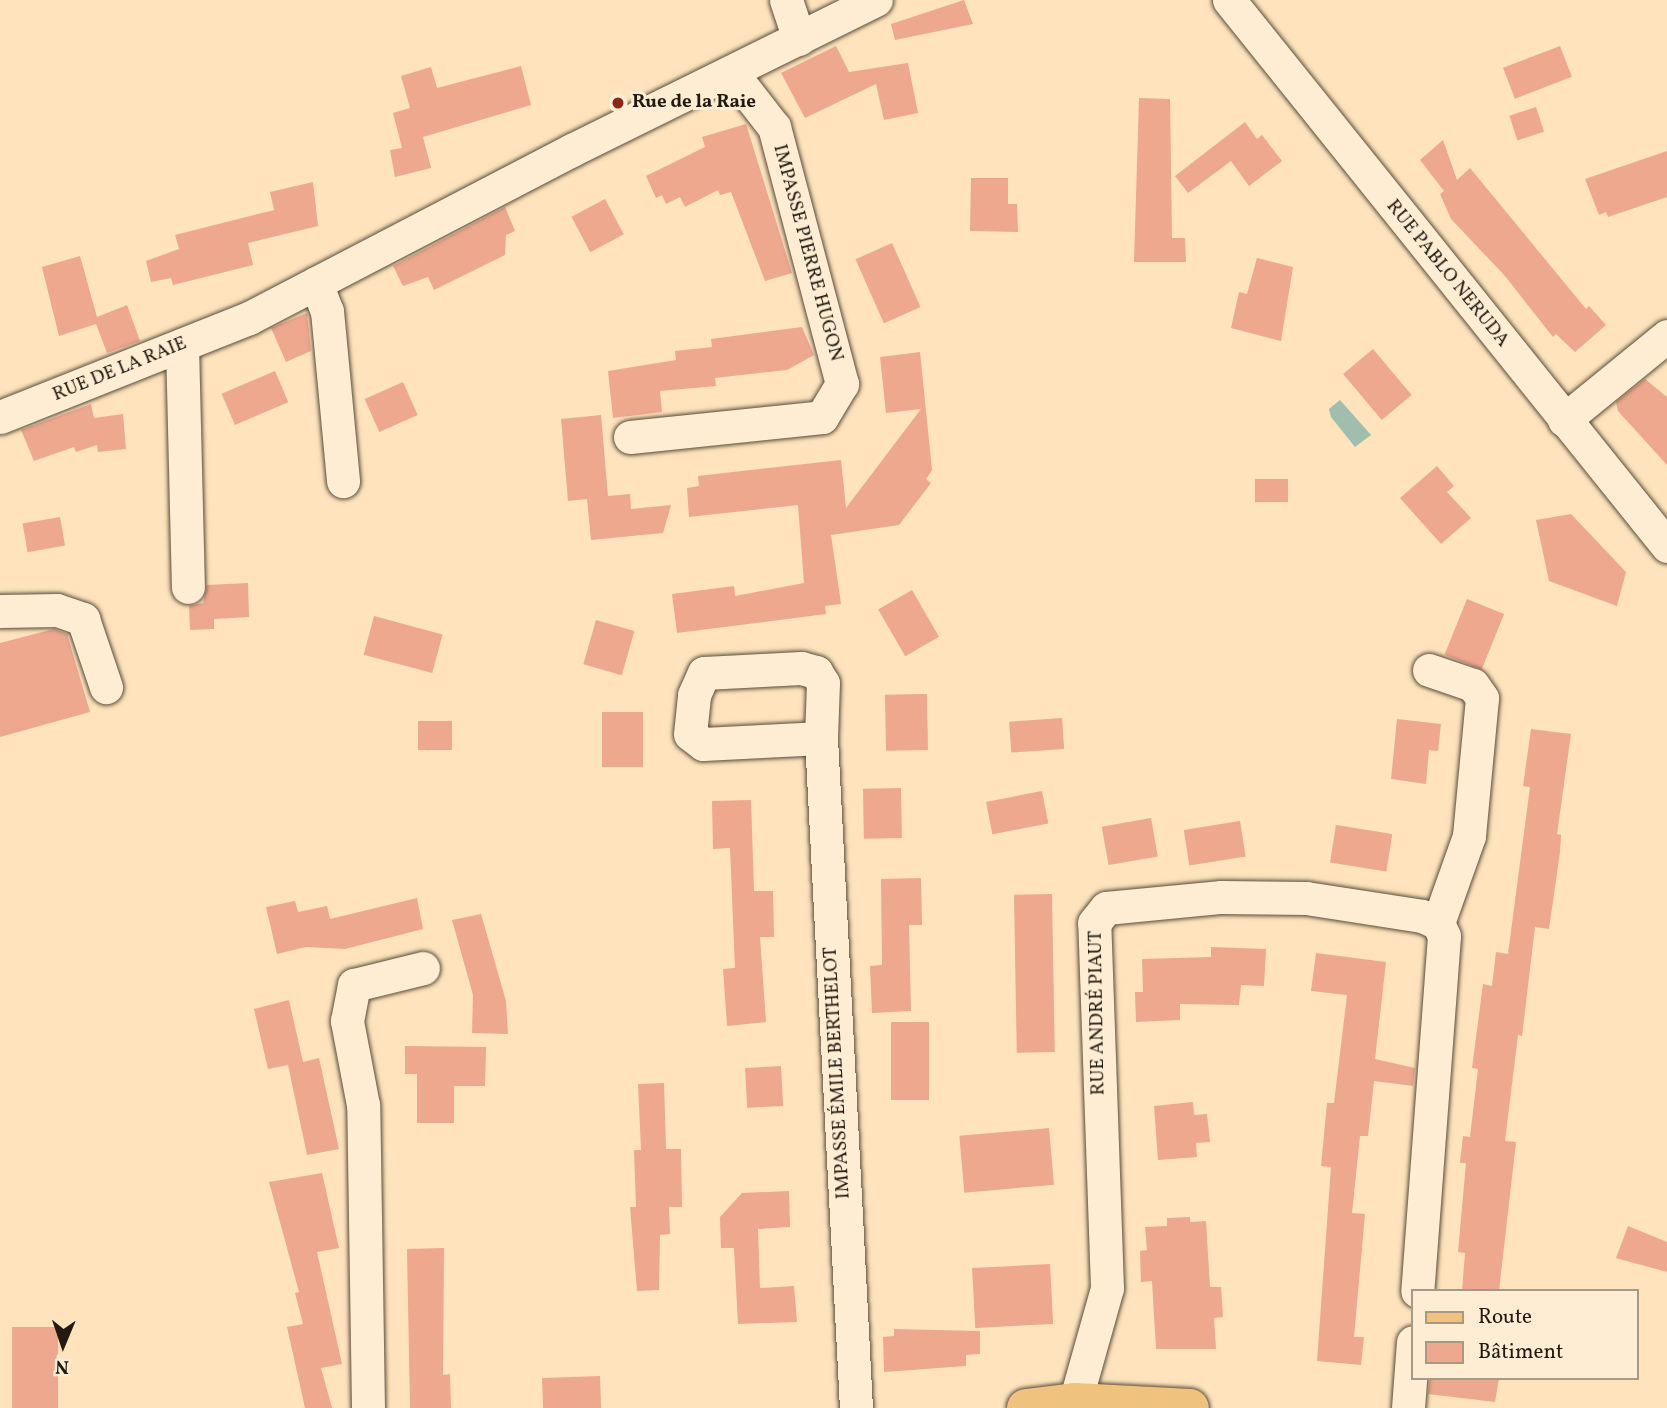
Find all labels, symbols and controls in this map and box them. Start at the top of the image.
place label: Rue de la Raie [632,92,756,114]
marker: Rue de la Raie [610,95,626,111]
street label: IMPASSE PIERRE HUGON [767,142,847,364]
street label: RUE PABLO NERUDA [1381,196,1513,352]
street label: RUE DE LA RAIE [50,333,190,407]
street label: RUE ANDRÉ PIAUT [1085,930,1111,1096]
street label: IMPASSE ÉMILE BERTHELOT [820,946,856,1200]
legend [1412,1289,1639,1380]
text: Route [1478,1303,1532,1332]
north arrow [28,1310,98,1380]
text: Bâtiment [1478,1338,1563,1367]
text: N [55,1353,70,1379]

